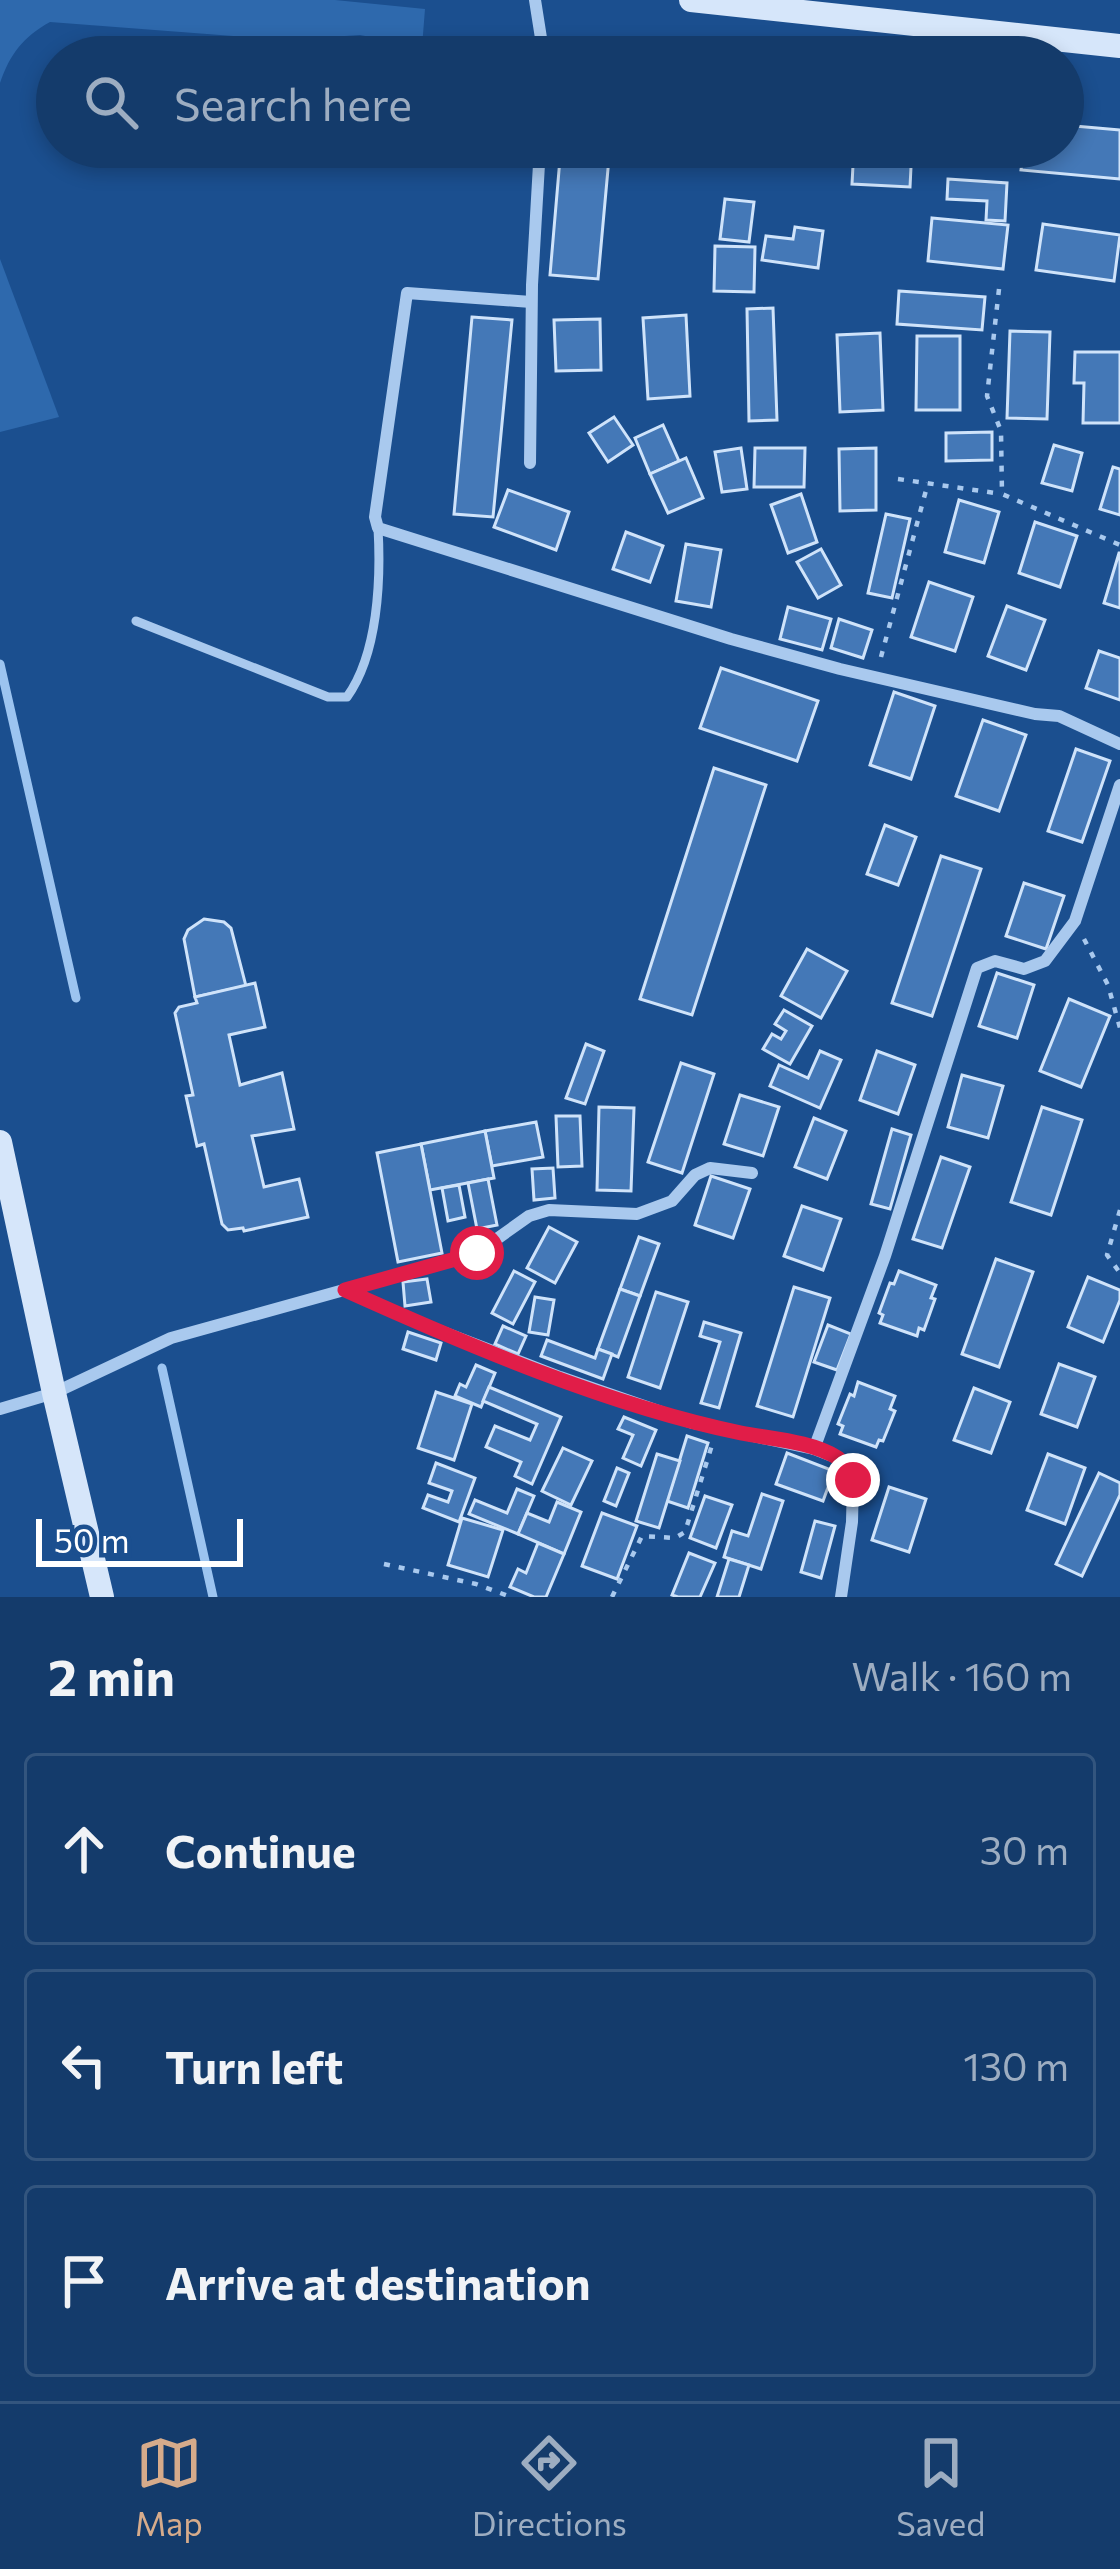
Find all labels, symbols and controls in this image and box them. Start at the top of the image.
search box [36,36,1084,168]
icon: search [78,69,144,135]
text: Search here [174,75,412,130]
route start [450,1226,504,1280]
route end [826,1453,880,1507]
scale bar [36,1513,243,1566]
text: 50 m [54,1519,130,1560]
text: 2 min [48,1644,175,1707]
text: Walk · 160 m [851,1651,1072,1699]
icon: ahead [51,1816,117,1882]
text: Continue [165,1822,356,1877]
text: 30 m [980,1825,1069,1873]
icon: left [51,2032,117,2098]
text: Turn left [165,2038,343,2093]
text: 130 m [963,2041,1069,2089]
icon: arrive [51,2248,117,2314]
text: Arrive at destination [165,2254,591,2309]
tab: Map [135,2430,203,2543]
tab: Directions [472,2430,627,2543]
tab: Saved [896,2430,985,2543]

